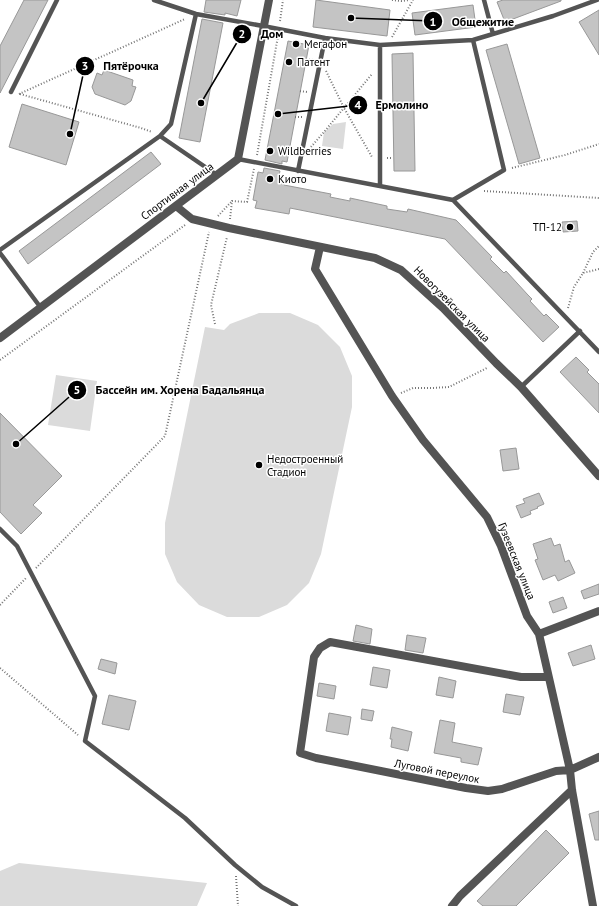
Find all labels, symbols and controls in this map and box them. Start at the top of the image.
callout: Общежитие [423,9,522,33]
text: 1 [430,14,436,29]
text: Общежитие [452,14,514,29]
callout: Дом [232,22,291,46]
text: 2 [239,26,245,41]
text: Дом [261,26,283,41]
place label: Мегафон [304,37,347,51]
marker: Мегафон [291,39,301,49]
callout: Пятёрочка [75,54,167,78]
place label: Патент [297,55,330,69]
marker: Патент [284,57,294,67]
text: 3 [82,58,88,73]
text: Пятёрочка [103,58,159,73]
callout: Ермолино [348,93,436,117]
text: 4 [355,97,362,112]
text: Ермолино [376,97,429,112]
place label: Wildberries [278,144,332,158]
marker: Wildberries [265,146,275,156]
street label: Спортивная улица [138,159,216,223]
place label: Киото [278,172,307,186]
marker: Киото [265,174,275,184]
place label: ТП-12 [533,220,562,234]
marker: ТП-12 [565,222,575,232]
street label: Новогузейская улица [411,263,493,345]
callout: Бассейн им. Хорена Бадальянца [67,378,273,402]
text: 5 [74,382,80,397]
text: Бассейн им. Хорена Бадальянца [96,382,264,397]
place label: Недостроенный Стадион [267,452,343,479]
marker: Недостроенный Стадион [254,460,264,470]
street label: Гузеевская улица [495,520,539,602]
street label: Луговой переулок [392,756,482,786]

